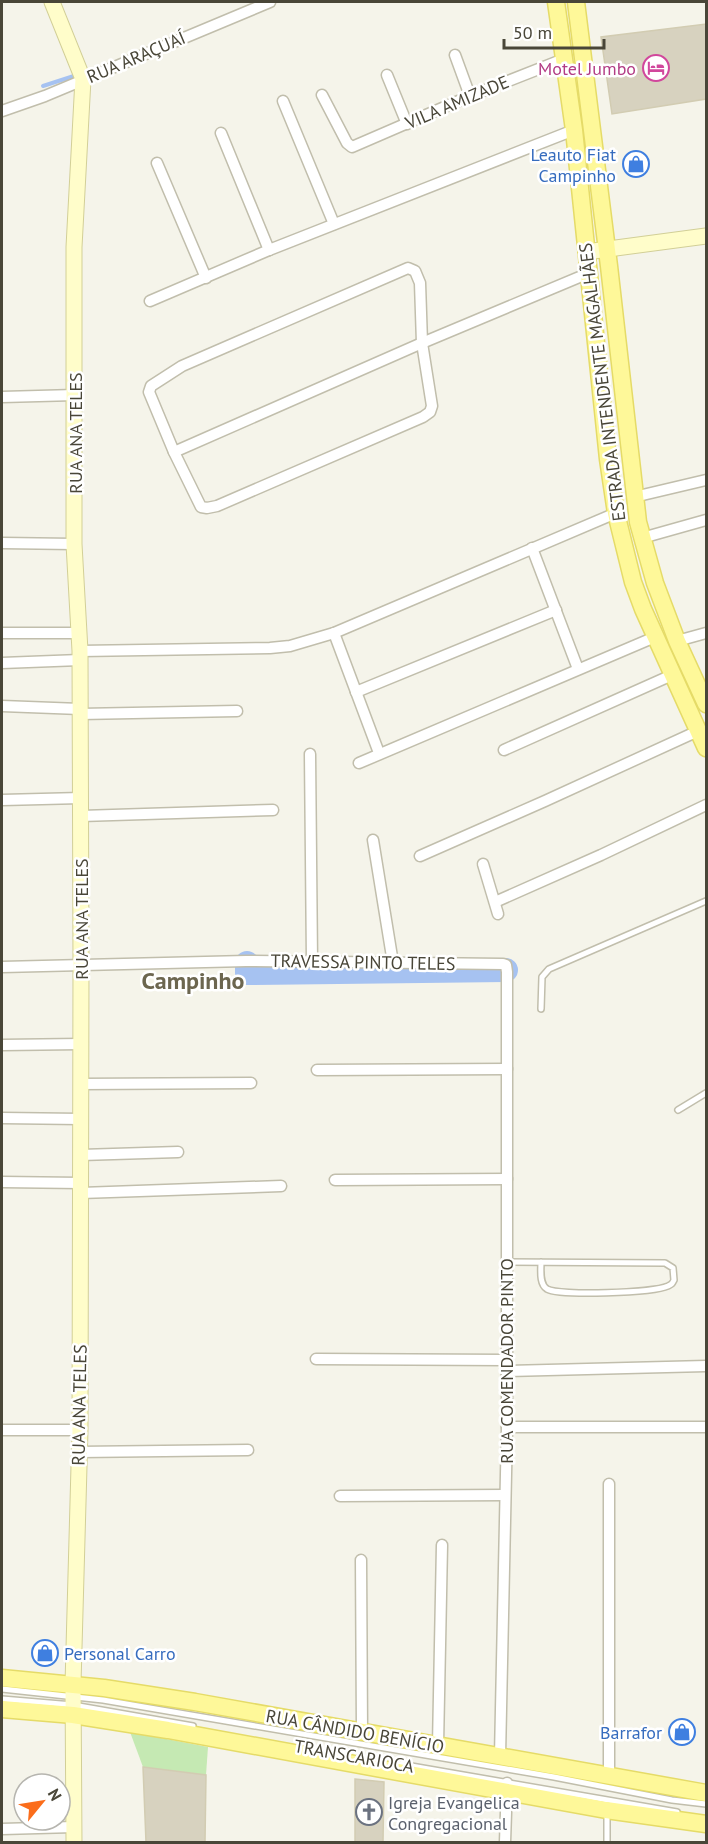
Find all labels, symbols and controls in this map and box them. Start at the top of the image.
scale bar [504,12,604,50]
text: 50 m [513,21,552,44]
street label: RUA ARAÇUAÍ [83,26,190,88]
hotel icon: Motel Jumbo [641,53,671,83]
place label: Motel Jumbo [538,57,636,80]
street label: VILA AMIZADE [401,70,512,135]
place label: Leauto Fiat Campinho [530,143,616,187]
shop icon: Leauto Fiat Campinho [621,149,651,179]
street label: ESTRADA INTENDENTE MAGALHÃES [574,242,630,522]
street label: RUA ANA TELES [64,372,87,494]
street label: RUA ANA TELES [70,858,93,980]
street label: TRAVESSA PINTO TELES [270,949,456,975]
district label: Campinho [142,965,245,996]
street label: RUA COMENDADOR PINTO [495,1258,518,1464]
street label: RUA ANA TELES [66,1344,92,1466]
shop icon: Personal Carro [30,1638,60,1668]
place label: Personal Carro [64,1642,176,1665]
street label: RUA CÂNDIDO BENÍCIO [264,1704,446,1758]
shop icon: Barrafor [667,1717,697,1747]
place label: Barrafor [600,1721,662,1744]
street label: TRANSCARIOCA [292,1734,416,1778]
north arrow [12,1772,72,1832]
text: N [44,1785,66,1804]
place label: Igreja Evangelica Congregacional [388,1791,520,1835]
church icon: Igreja Evangelica Congregacional [354,1797,384,1827]

